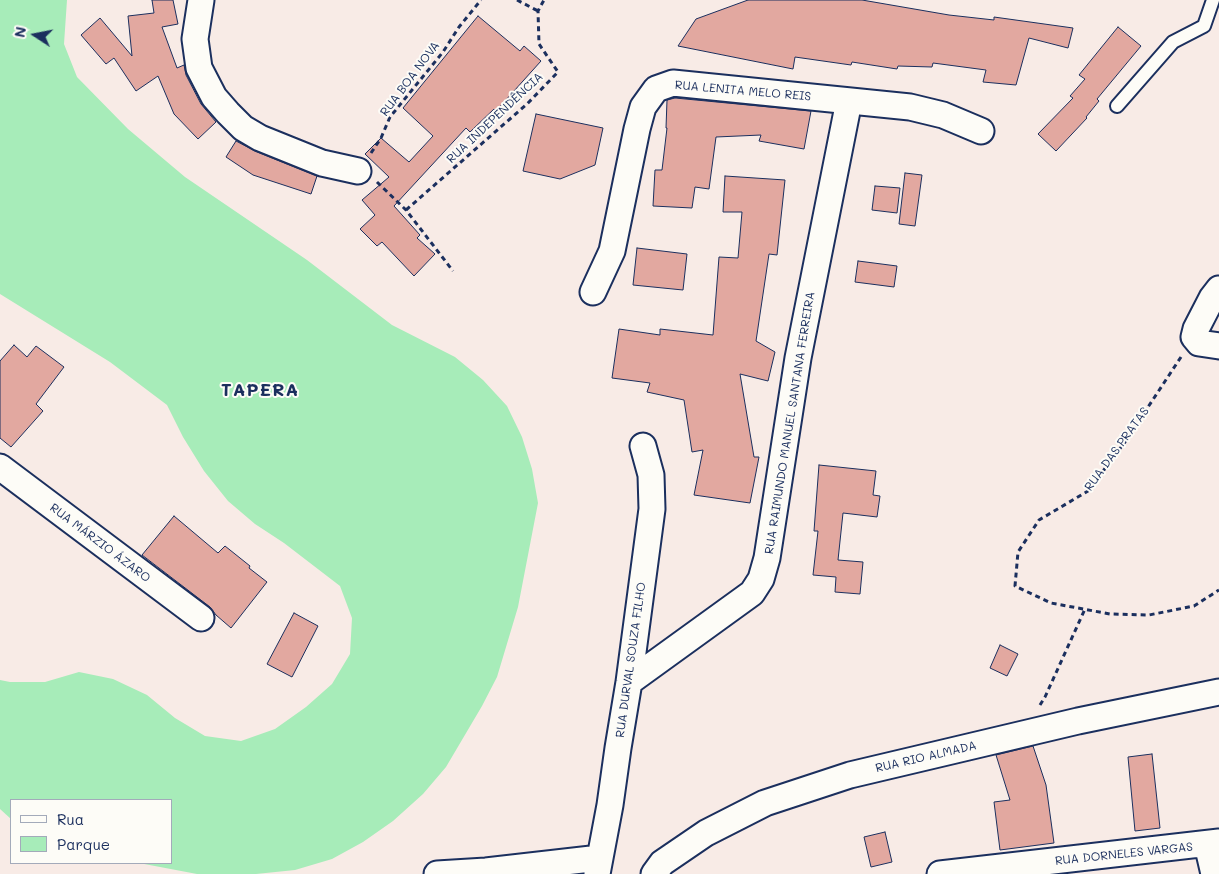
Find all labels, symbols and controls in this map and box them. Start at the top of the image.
north arrow [10,10,60,60]
text: N [9,25,30,39]
street label: RUA BOA NOVA [377,39,443,119]
street label: RUA INDEPENDÊNCIA [444,70,546,166]
street label: RUA LENITA MELO REIS [674,78,812,104]
street label: RUA RAIMUNDO MANUEL SANTANA FERREIRA [762,291,818,555]
district label: TAPERA [220,379,300,401]
street label: RUA DAS PRATAS [1082,404,1152,494]
street label: RUA MÁRZIO ÁZARO [47,501,153,585]
street label: RUA DURVAL SOUZA FILHO [613,581,649,739]
street label: RUA RIO ALMADA [874,738,978,776]
legend [10,799,172,864]
text: Rua [57,809,84,829]
text: Parque [57,834,110,854]
street label: RUA DORNELES VARGAS [1054,840,1194,868]

